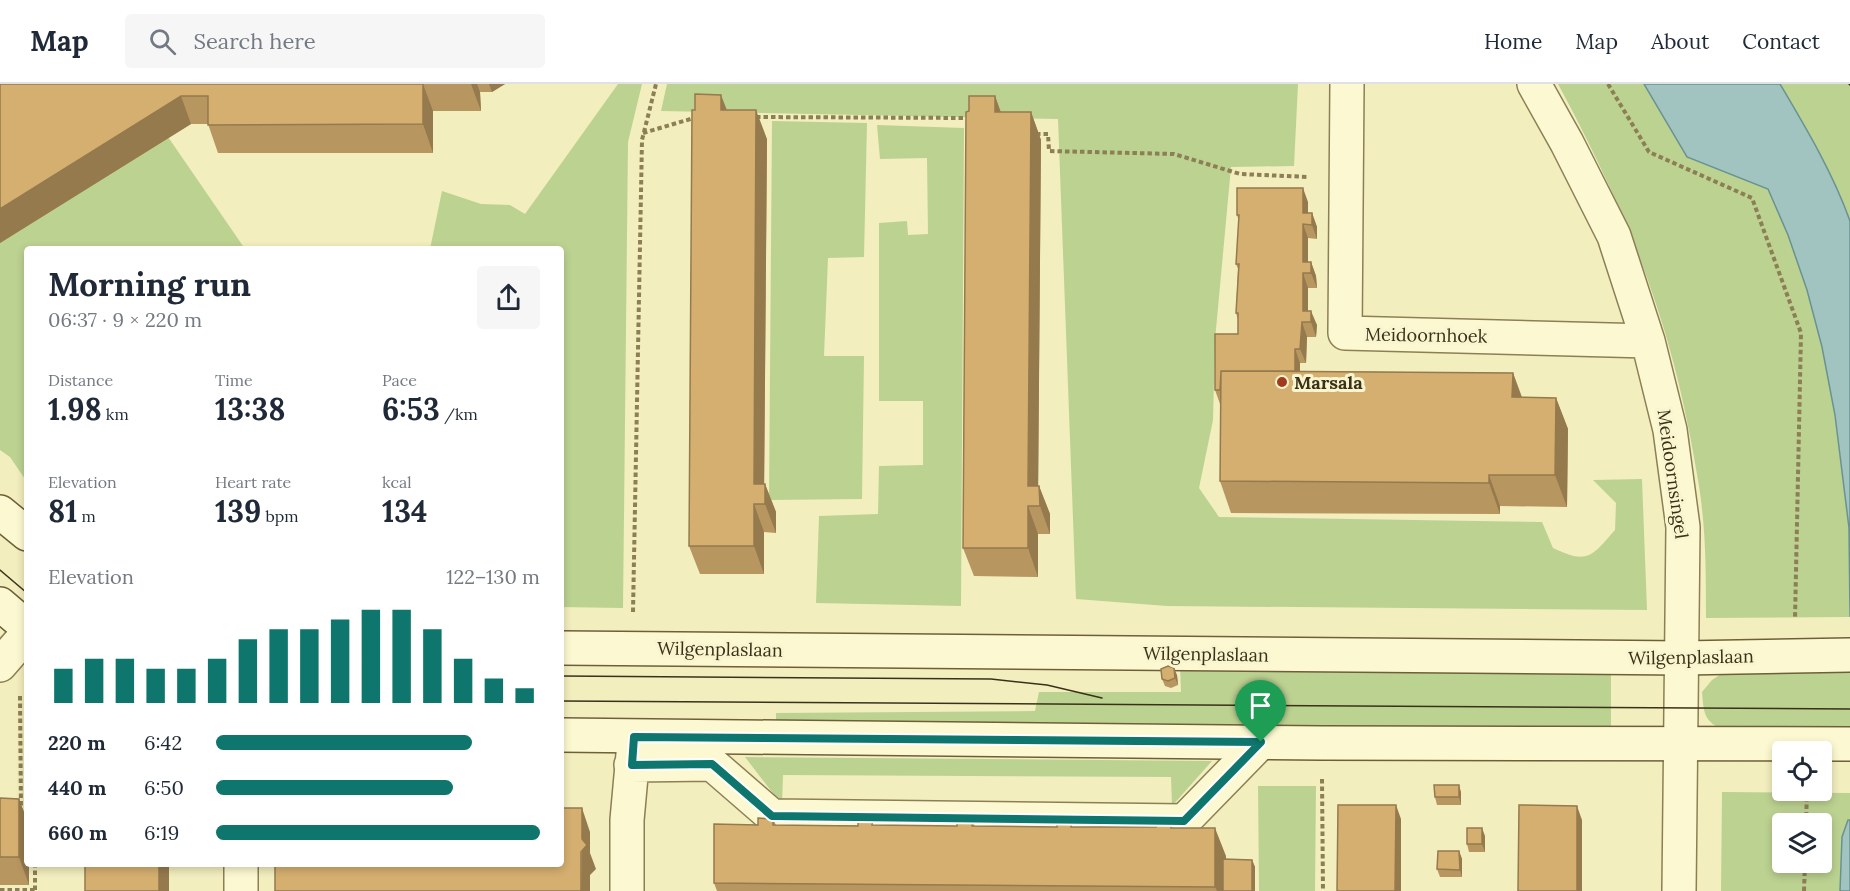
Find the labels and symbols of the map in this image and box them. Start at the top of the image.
street label: Meidoornhoek [1365,322,1488,348]
place label: Marsala [1294,371,1363,394]
marker: Marsala [1275,375,1289,389]
street label: Meidoornsingel [1653,408,1693,540]
street label: Wilgenplaslaan [657,636,783,662]
street label: Wilgenplaslaan [1143,641,1269,667]
street label: Wilgenplaslaan [1628,644,1754,670]
pin [1235,680,1286,742]

